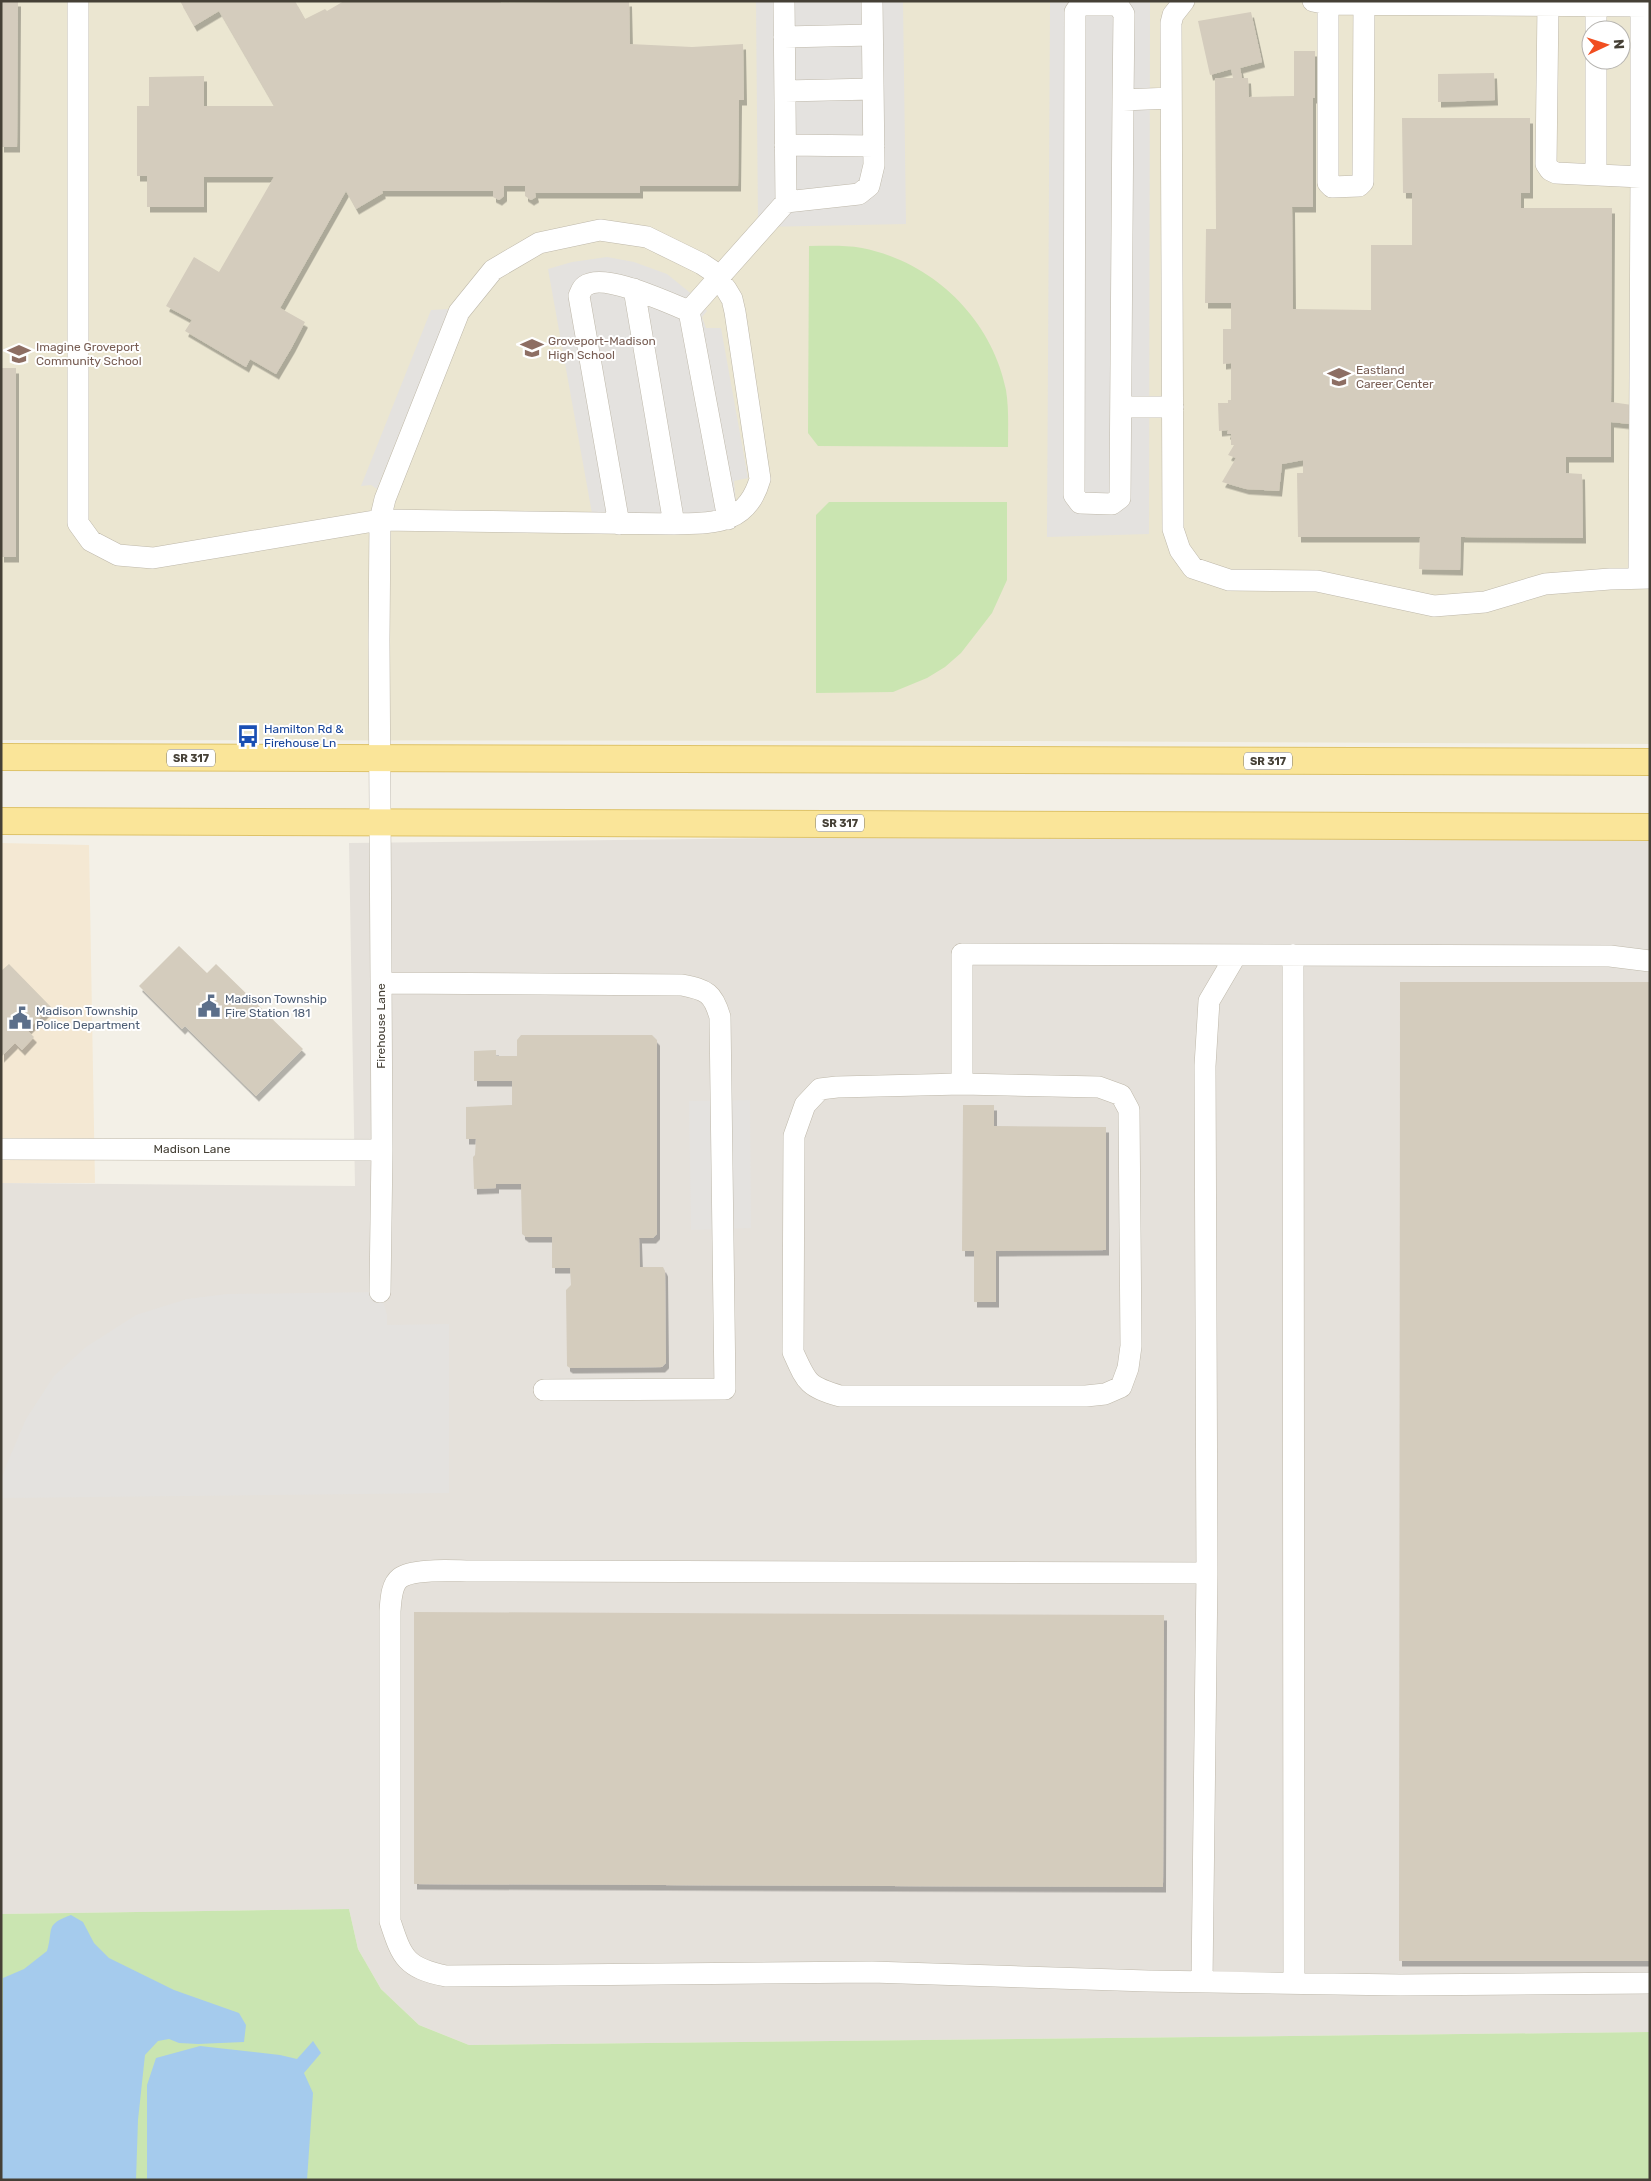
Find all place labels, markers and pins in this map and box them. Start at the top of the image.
place label: Groveport-Madison High School [548,334,656,362]
school or university icon: Groveport-Madison High School [519,335,545,361]
place label: Imagine Groveport Community School [36,340,142,368]
school or university icon: Imagine Groveport Community School [6,341,32,367]
place label: Eastland Career Center [1356,363,1434,391]
school or university icon: Eastland Career Center [1326,364,1352,390]
place label: Hamilton Rd & Firehouse Ln [264,722,344,750]
bus stop icon: Hamilton Rd & Firehouse Ln [235,723,261,749]
place label: Madison Township Fire Station 181 [225,992,327,1020]
public building icon: Madison Township Fire Station 181 [196,993,222,1019]
place label: Madison Township Police Department [36,1004,140,1032]
public building icon: Madison Township Police Department [7,1005,33,1031]

